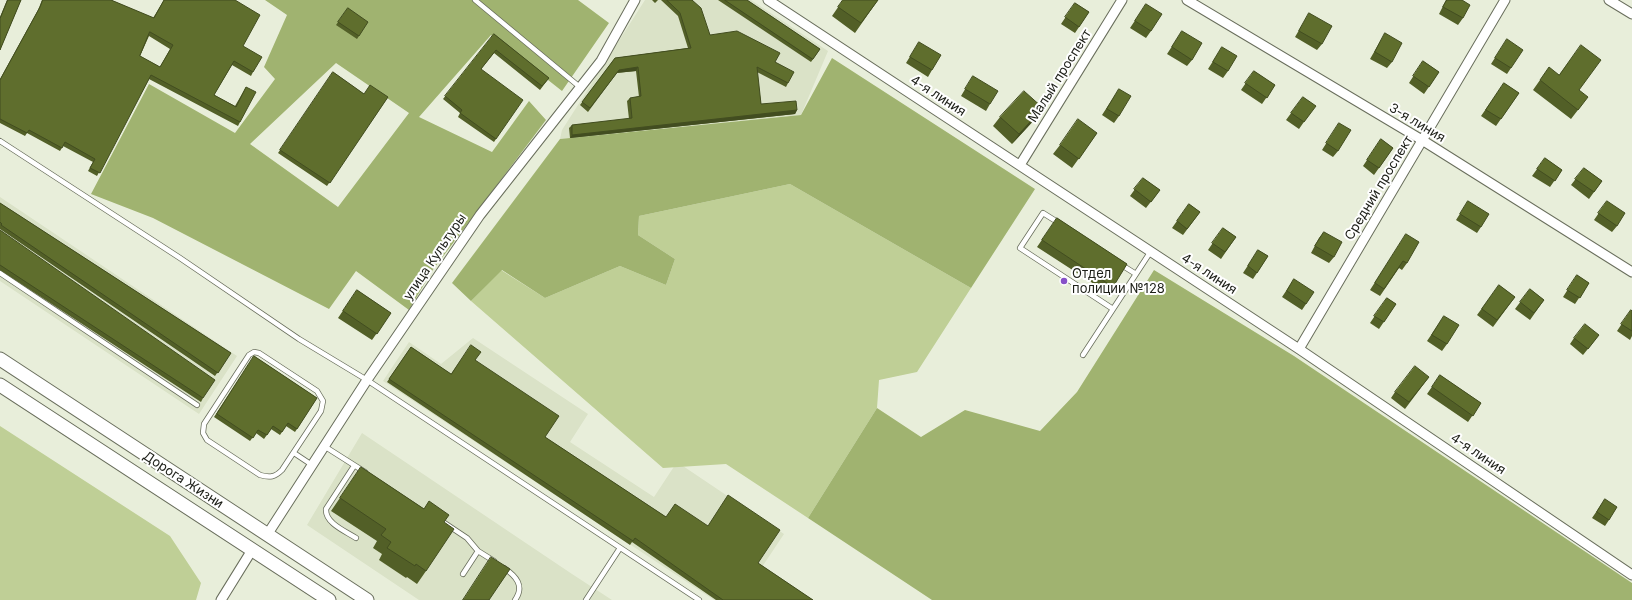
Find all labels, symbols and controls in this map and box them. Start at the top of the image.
street label: Малый проспект [1025,27,1095,125]
street label: 4-я линия [907,72,969,120]
street label: 3-я линия [1386,100,1448,146]
street label: Средний проспект [1342,133,1416,243]
street label: улица Культуры [400,211,470,303]
street label: 4-я линия [1178,250,1240,298]
place label: Отдел полиции №128 [1072,266,1165,297]
marker: Отдел полиции №128 [1059,276,1069,286]
street label: 4-я линия [1448,430,1508,478]
street label: Дорога Жизни [140,448,226,512]

